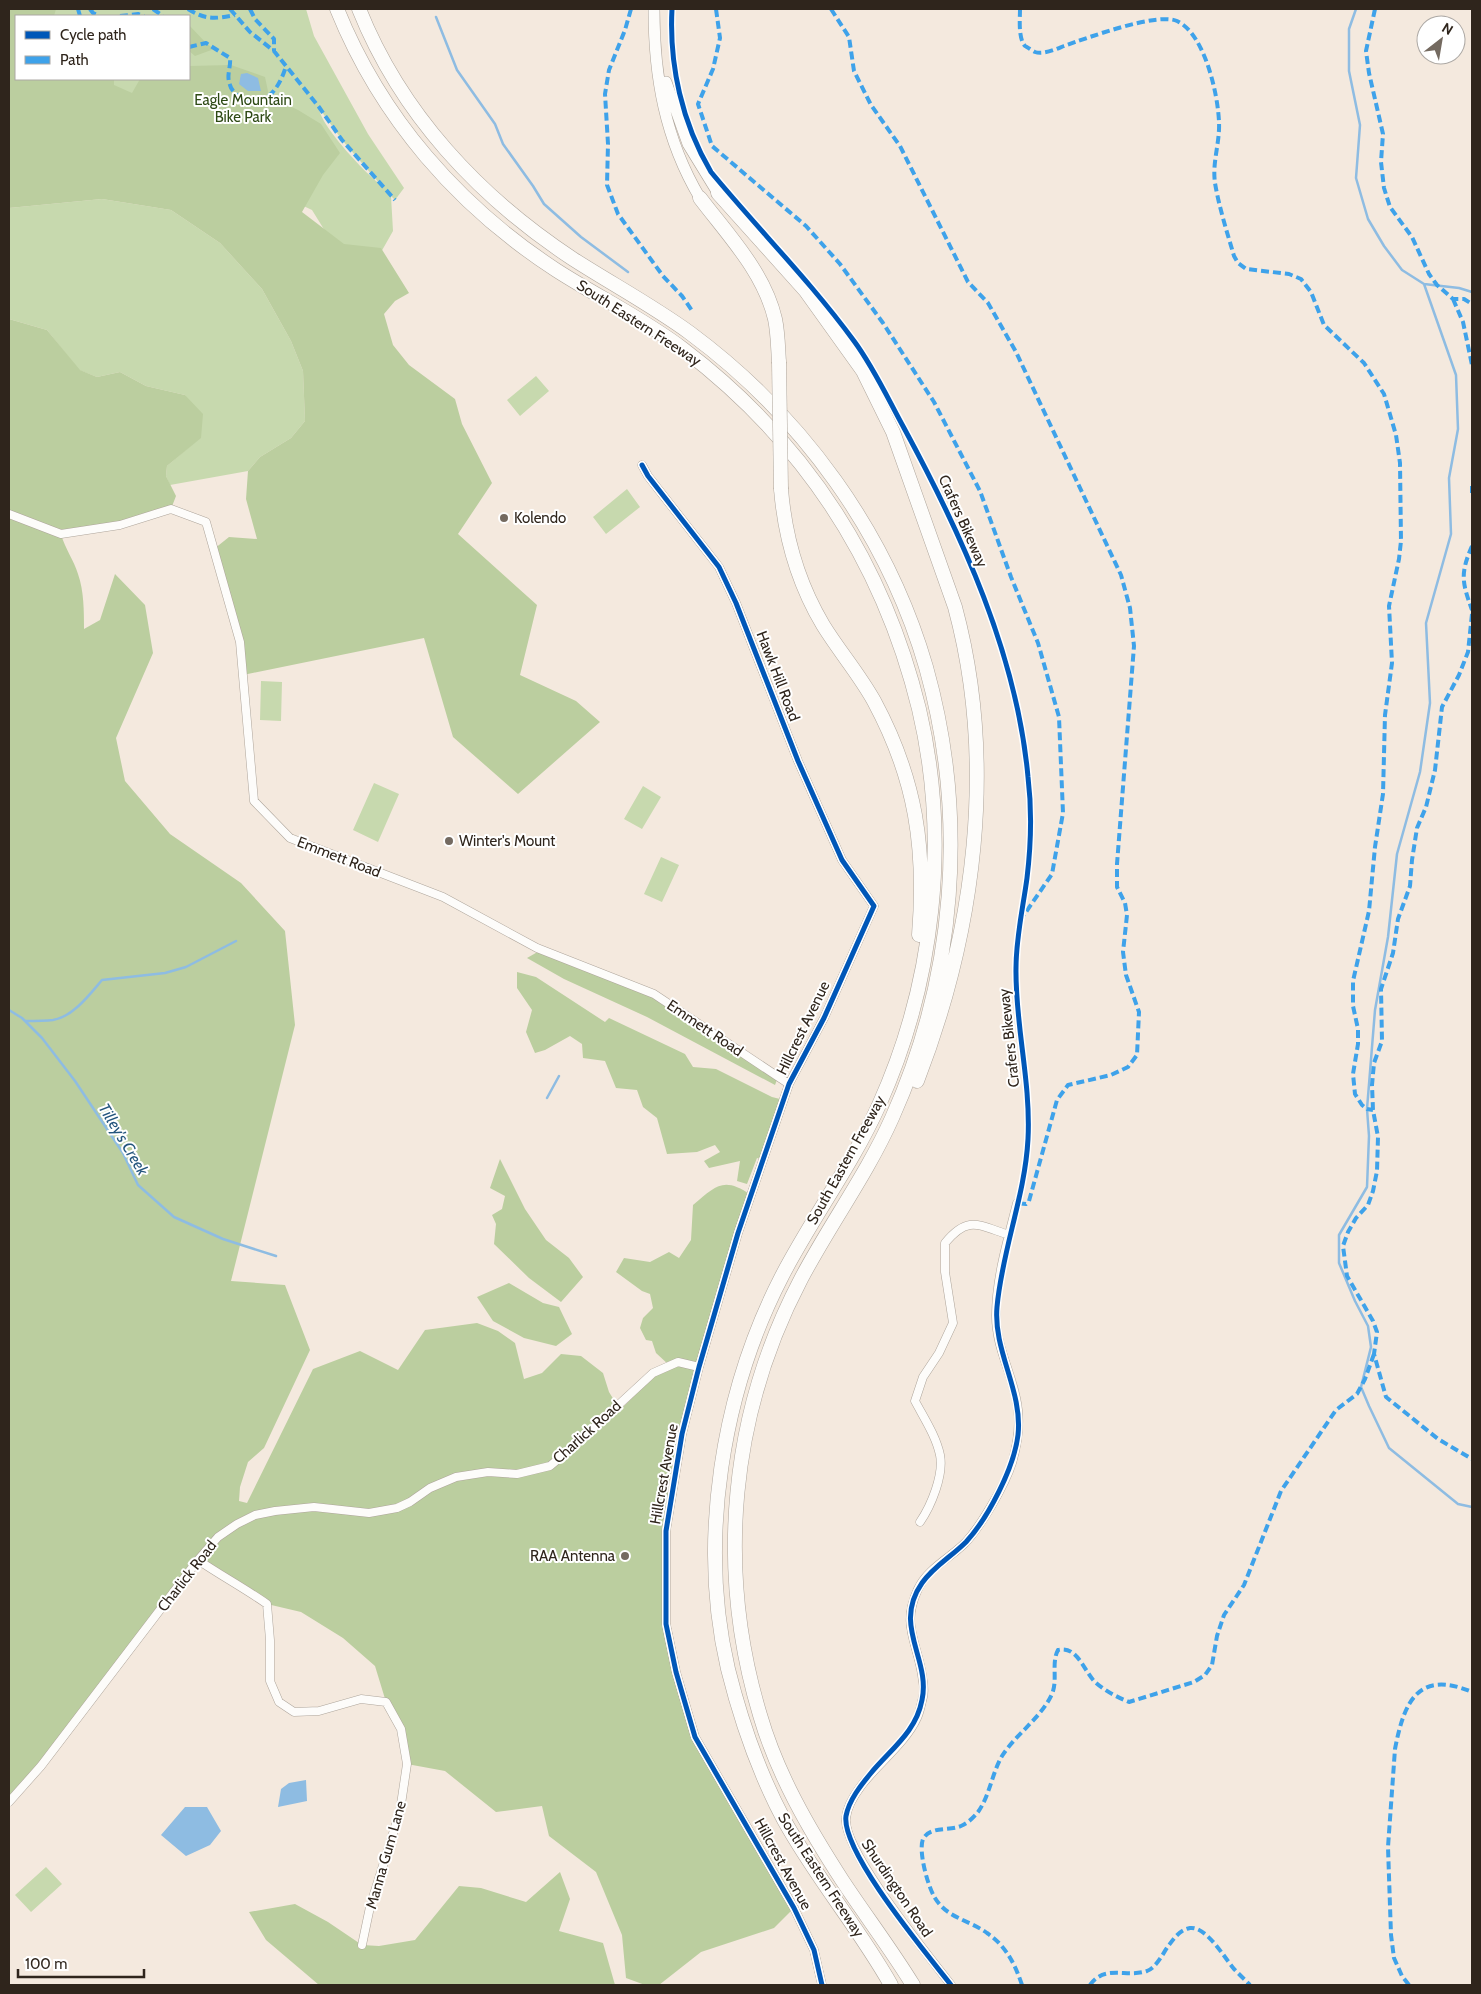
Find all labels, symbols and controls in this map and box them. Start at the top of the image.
legend [15,15,190,80]
north arrow [1416,15,1466,65]
text: N [1439,19,1457,39]
text: Cycle path [60,26,126,44]
text: Path [60,51,89,69]
park label: Eagle Mountain Bike Park [194,91,292,126]
street label: South Eastern Freeway [573,276,705,370]
street label: Crafers Bikeway [935,472,992,570]
place label: Kolendo [514,509,566,527]
marker: Kolendo [498,512,510,524]
street label: Hawk Hill Road [753,628,803,724]
place label: Winter's Mount [459,832,555,850]
street label: Emmett Road [295,833,383,881]
marker: Winter's Mount [443,835,455,847]
street label: Hillcrest Avenue [773,978,834,1078]
street label: Crafers Bikeway [995,987,1023,1088]
street label: Emmett Road [663,996,747,1060]
street label: South Eastern Freeway [803,1092,889,1228]
water label: Tilley's Creek [95,1100,153,1180]
street label: Charlick Road [549,1397,625,1467]
street label: Hillcrest Avenue [646,1422,682,1526]
street label: Charlick Road [154,1537,220,1615]
place label: RAA Antenna [530,1547,616,1565]
marker: RAA Antenna [619,1550,631,1562]
street label: Manna Gum Lane [362,1798,410,1911]
street label: South Eastern Freeway [774,1809,868,1941]
street label: Hillcrest Avenue [750,1815,816,1913]
street label: Shurdington Road [858,1836,936,1940]
scale bar [18,1946,144,1978]
text: 100 m [25,1955,67,1973]

